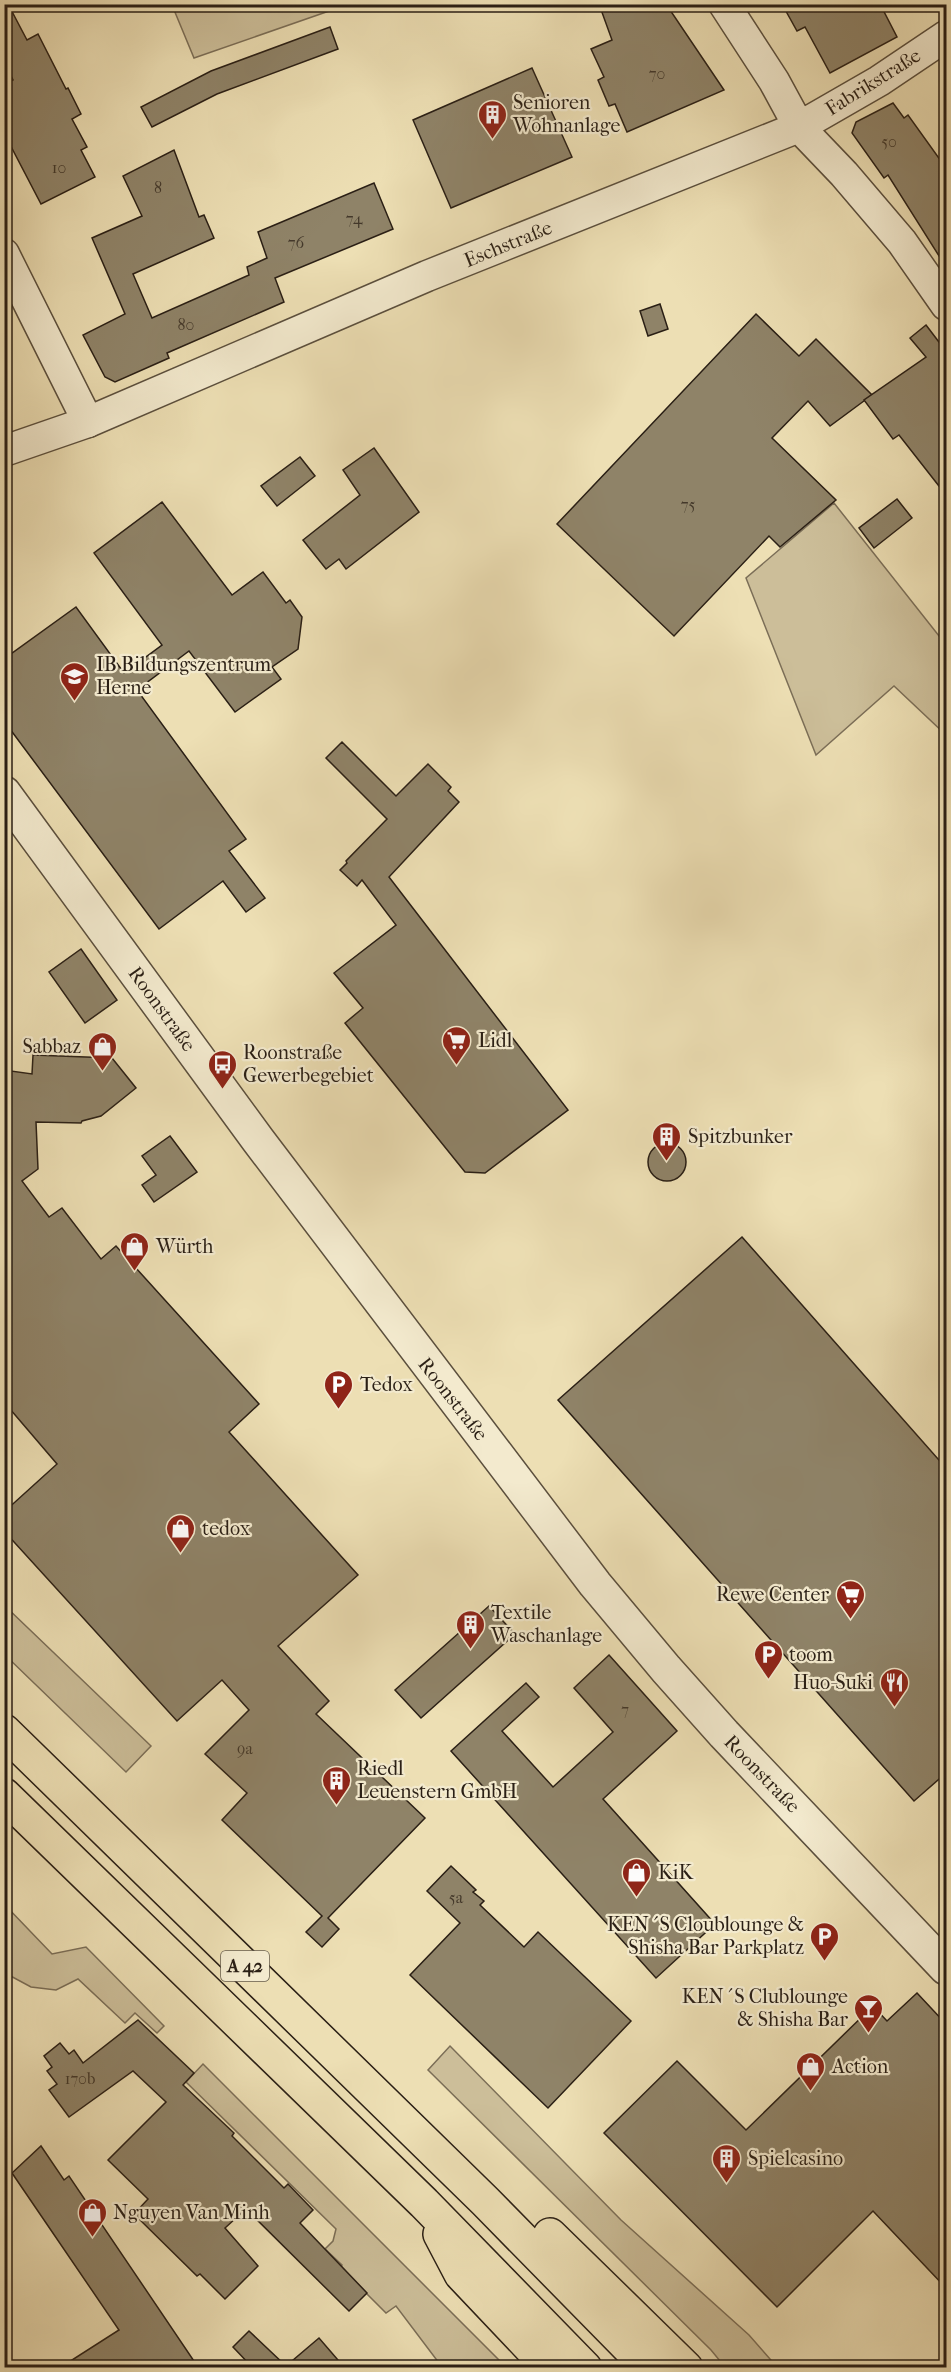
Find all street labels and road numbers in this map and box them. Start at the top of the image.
street label: Fabrikstraße [821,44,925,120]
street label: Eschstraße [461,216,555,272]
street label: Roonstraße [124,962,201,1056]
street label: Roonstraße [413,1353,493,1445]
street label: Roonstraße [719,1730,805,1818]
road number: A 42 [221,1951,269,1981]

